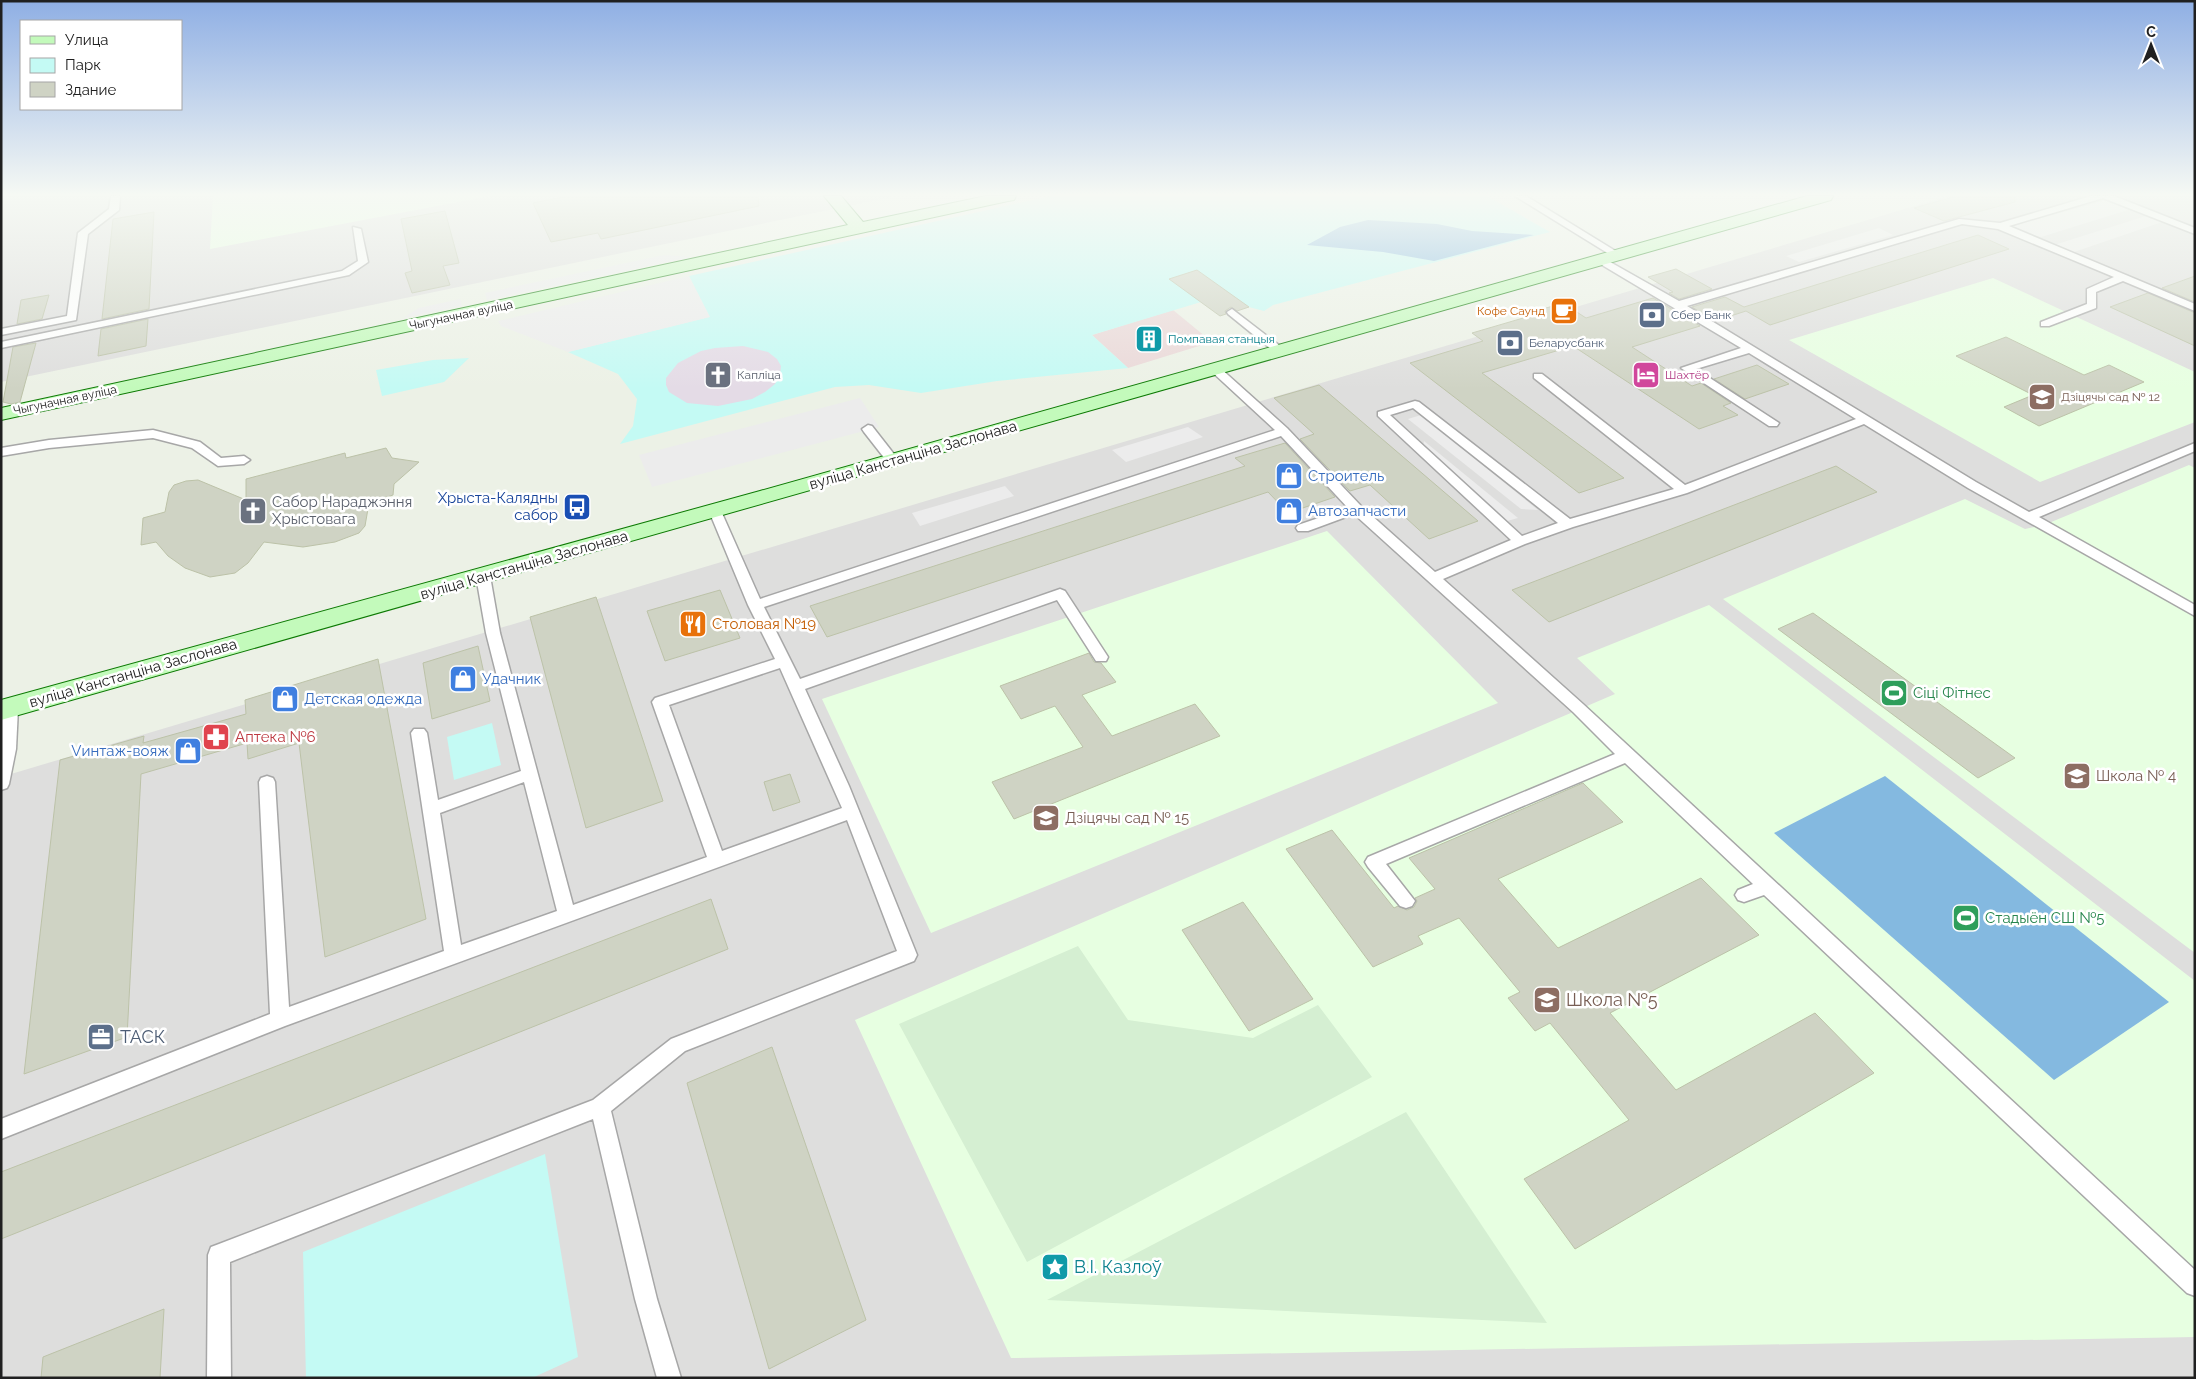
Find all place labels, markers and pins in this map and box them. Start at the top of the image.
cafe icon: Кофе Саунд [1549,296,1579,326]
bank icon: Сбер Банк [1637,300,1667,330]
place label: Кофе Саунд [1477,304,1545,318]
place label: Сбер Банк [1671,308,1732,322]
building icon: Помпавая станцыя [1134,324,1164,354]
bank icon: Беларусбанк [1495,328,1525,358]
place label: Помпавая станцыя [1168,332,1275,346]
place label: Беларусбанк [1529,336,1604,350]
church icon: Капліца [703,360,733,390]
hotel icon: Шахтёр [1631,360,1661,390]
place label: Капліца [737,368,781,382]
place label: Шахтёр [1665,368,1709,382]
school or university icon: Дзіцячы сад № 12 [2027,382,2057,412]
place label: Дзіцячы сад № 12 [2061,390,2160,404]
shop icon: Строитель [1274,461,1304,491]
place label: Строитель [1308,467,1384,485]
place label: Хрыста-Калядны сабор [438,489,558,524]
bus stop icon: Хрыста-Калядны сабор [562,492,592,522]
place label: Сабор Нараджэння Хрыстовага [272,493,412,528]
church icon: Сабор Нараджэння Хрыстовага [238,496,268,526]
shop icon: Автозапчасти [1274,496,1304,526]
place label: Автозапчасти [1308,502,1406,520]
restaurant icon: Столовая №19 [678,609,708,639]
place label: Столовая №19 [712,615,816,633]
shop icon: Удачник [448,664,478,694]
place label: Удачник [482,670,542,688]
sports icon: Сіці Фітнес [1879,678,1909,708]
shop icon: Детская одежда [270,684,300,714]
place label: Сіці Фітнес [1913,684,1991,702]
place label: Детская одежда [304,690,422,708]
pharmacy icon: Аптека №6 [201,722,231,752]
place label: Аптека №6 [235,728,316,746]
shop icon: Vинтаж-вояж [173,736,203,766]
place label: Vинтаж-вояж [71,742,169,760]
school or university icon: Школа № 4 [2062,761,2092,791]
place label: Школа № 4 [2096,767,2176,785]
school or university icon: Дзіцячы сад № 15 [1031,803,1061,833]
place label: Дзіцячы сад № 15 [1065,809,1189,827]
sports icon: Стадыён СШ №5 [1951,903,1981,933]
place label: Стадыён СШ №5 [1985,909,2104,927]
school or university icon: Школа №5 [1532,985,1562,1015]
place label: Школа №5 [1566,989,1658,1010]
office icon: ТАСК [86,1022,116,1052]
place label: ТАСК [120,1026,165,1047]
place icon: В.І. Казлоў [1040,1252,1070,1282]
place label: В.І. Казлоў [1074,1256,1162,1277]

